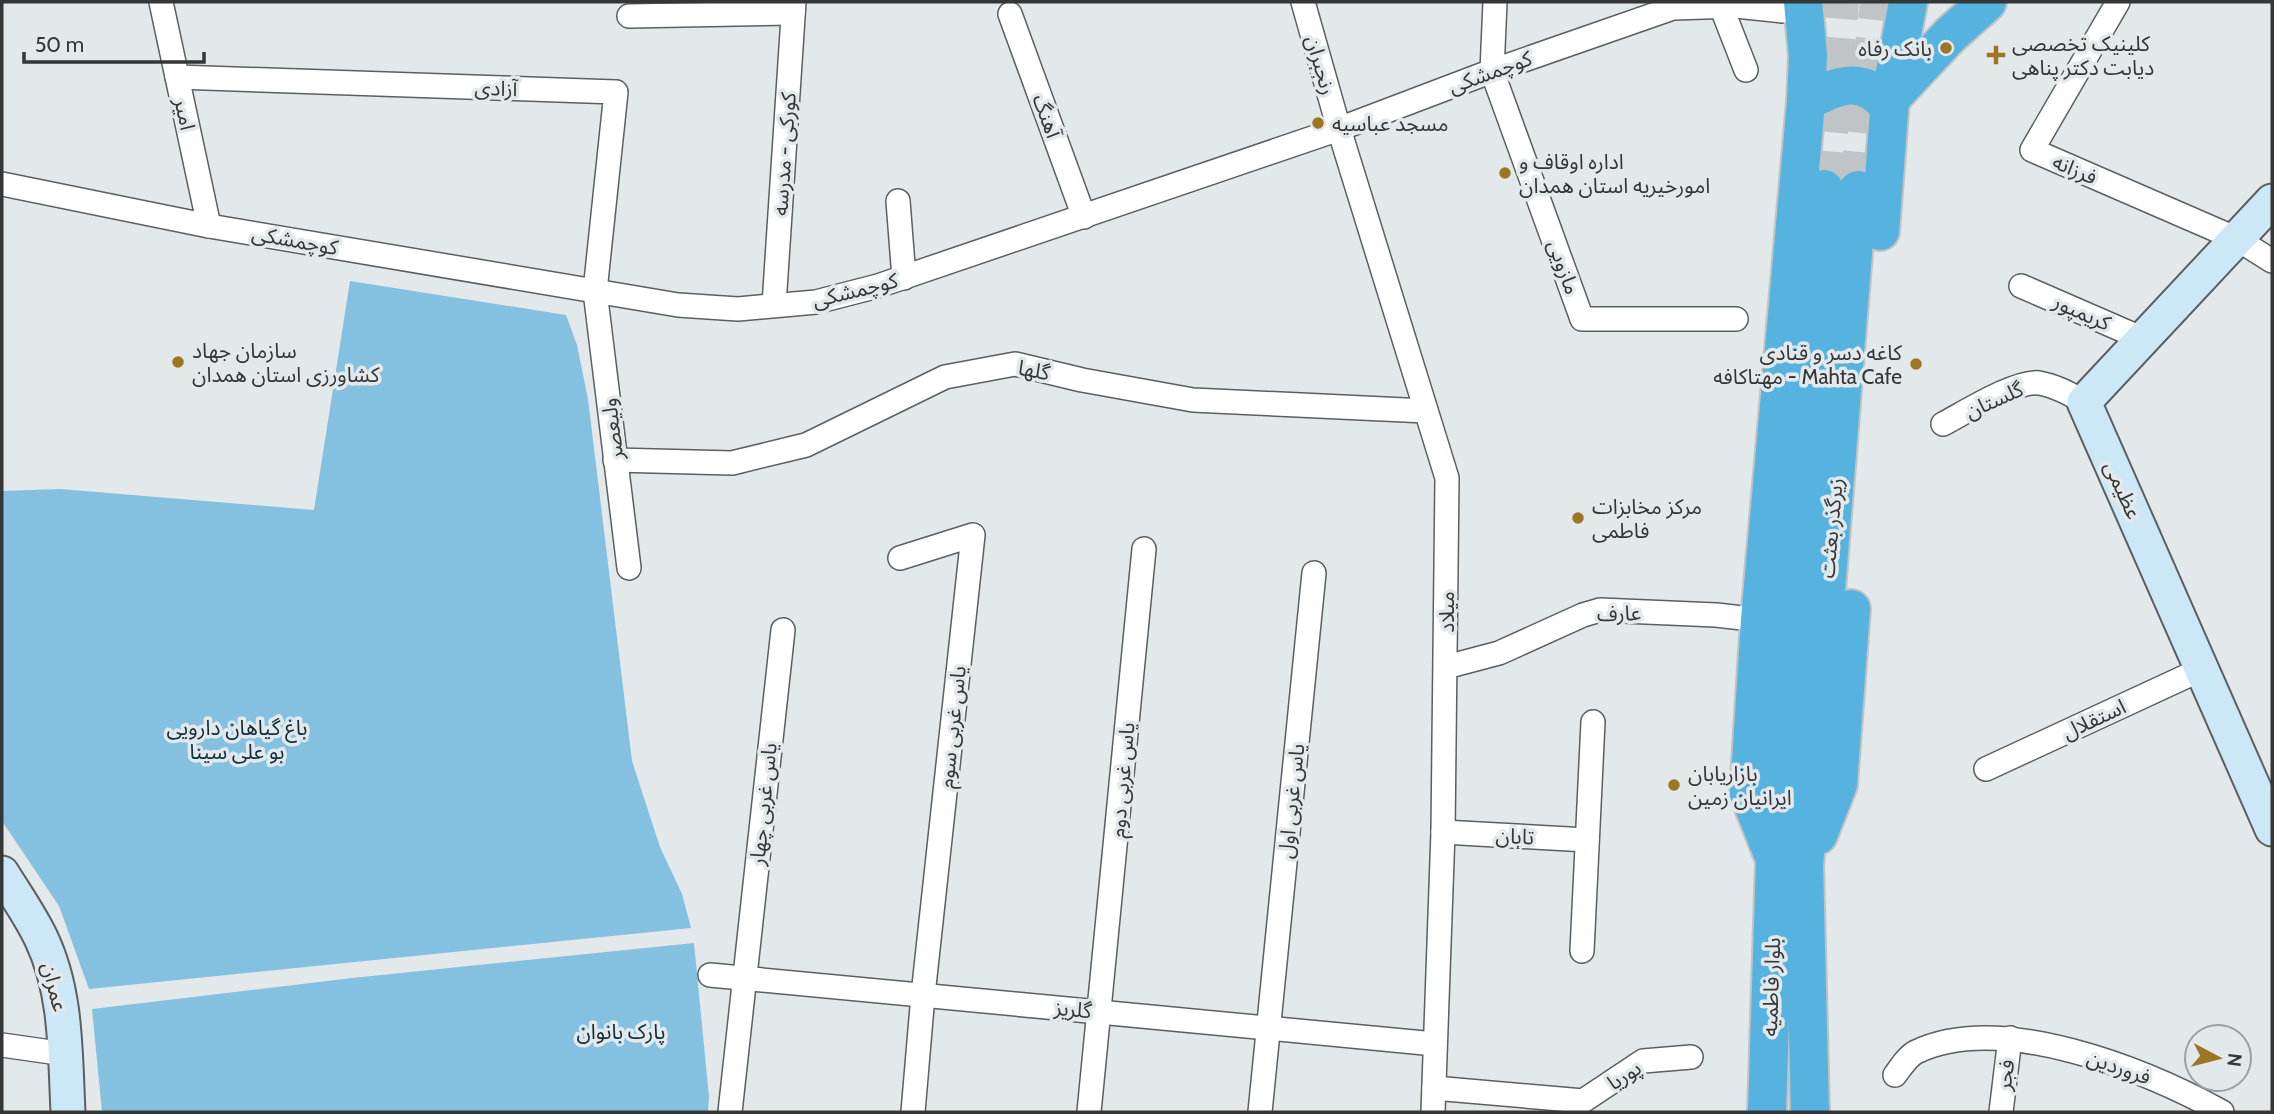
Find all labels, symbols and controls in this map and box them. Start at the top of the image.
scale bar [24,21,205,65]
place label: کلینیک تخصصی دیابت دکتر پناهی [2012,31,2154,81]
text: 50 m [35,32,84,57]
street label: رنجبران [1301,32,1341,98]
place label: بانک رفاه [1858,36,1932,61]
marker: بانک رفاه [1938,40,1954,56]
street label: کوچمشکی [1445,45,1536,100]
marker: کلینیک تخصصی دیابت دکتر پناهی [1986,45,2006,65]
street label: آزادی [474,75,519,101]
street label: کورکی - مدرسه [767,91,801,217]
street label: آهنگ [1028,91,1067,142]
street label: امیر [169,95,201,132]
place label: مسجد عباسیه [1332,111,1449,136]
marker: مسجد عباسیه [1310,115,1326,131]
place label: اداره اوقاف و امورخیریه استان همدان [1519,149,1710,198]
street label: فرزانه [2049,149,2101,189]
marker: اداره اوقاف و امورخیریه استان همدان [1497,165,1513,181]
street label: کوچمشکی [250,220,340,261]
street label: مازویی [1543,236,1585,298]
street label: کوچمشکی [810,267,901,314]
street label: کریمپور [2048,288,2115,337]
place label: سازمان جهاد کشاورزی استان همدان [192,338,380,387]
place label: کاغه دسر و قنادی مهتاکافه - Mahta Cafe [1713,340,1902,389]
marker: سازمان جهاد کشاورزی استان همدان [170,354,186,370]
street label: گلها [1016,355,1052,385]
marker: کاغه دسر و قنادی مهتاکافه - Mahta Cafe [1908,356,1924,372]
street label: گلستان [1961,376,2027,424]
street label: ولیعصر [596,397,628,462]
street label: عظیمی [2099,457,2147,523]
street label: زیرگذر بعثت [1814,477,1848,579]
place label: مرکز مخابزات فاطمی [1592,494,1702,543]
marker: مرکز مخابزات فاطمی [1570,510,1586,526]
street label: میلاد [1434,591,1459,633]
street label: عارف [1597,600,1641,626]
street label: یاس غربی سوم [933,664,975,790]
street label: استقلال [2058,694,2130,744]
park label: باغ گیاهان دارویی بو علی سینا [167,715,307,764]
street label: یاس غربی دوم [1104,721,1143,839]
street label: یاس غربی چهار [744,741,783,868]
street label: یاس غربی اول [1273,742,1309,860]
place label: بازاریابان ایرانیان زمین [1688,761,1792,810]
marker: بازاریابان ایرانیان زمین [1666,777,1682,793]
street label: تابان [1495,823,1535,849]
street label: بلوار فاطمیه [1757,937,1785,1037]
street label: عمران [37,960,73,1014]
street label: گلریز [1052,995,1093,1023]
park label: پارک بانوان [576,1019,666,1045]
north arrow [2183,1023,2253,1093]
street label: فروردین [2084,1044,2154,1090]
text: N [2222,1052,2247,1068]
street label: پوریا [1602,1055,1646,1096]
street label: فجر [1991,1058,2019,1093]

